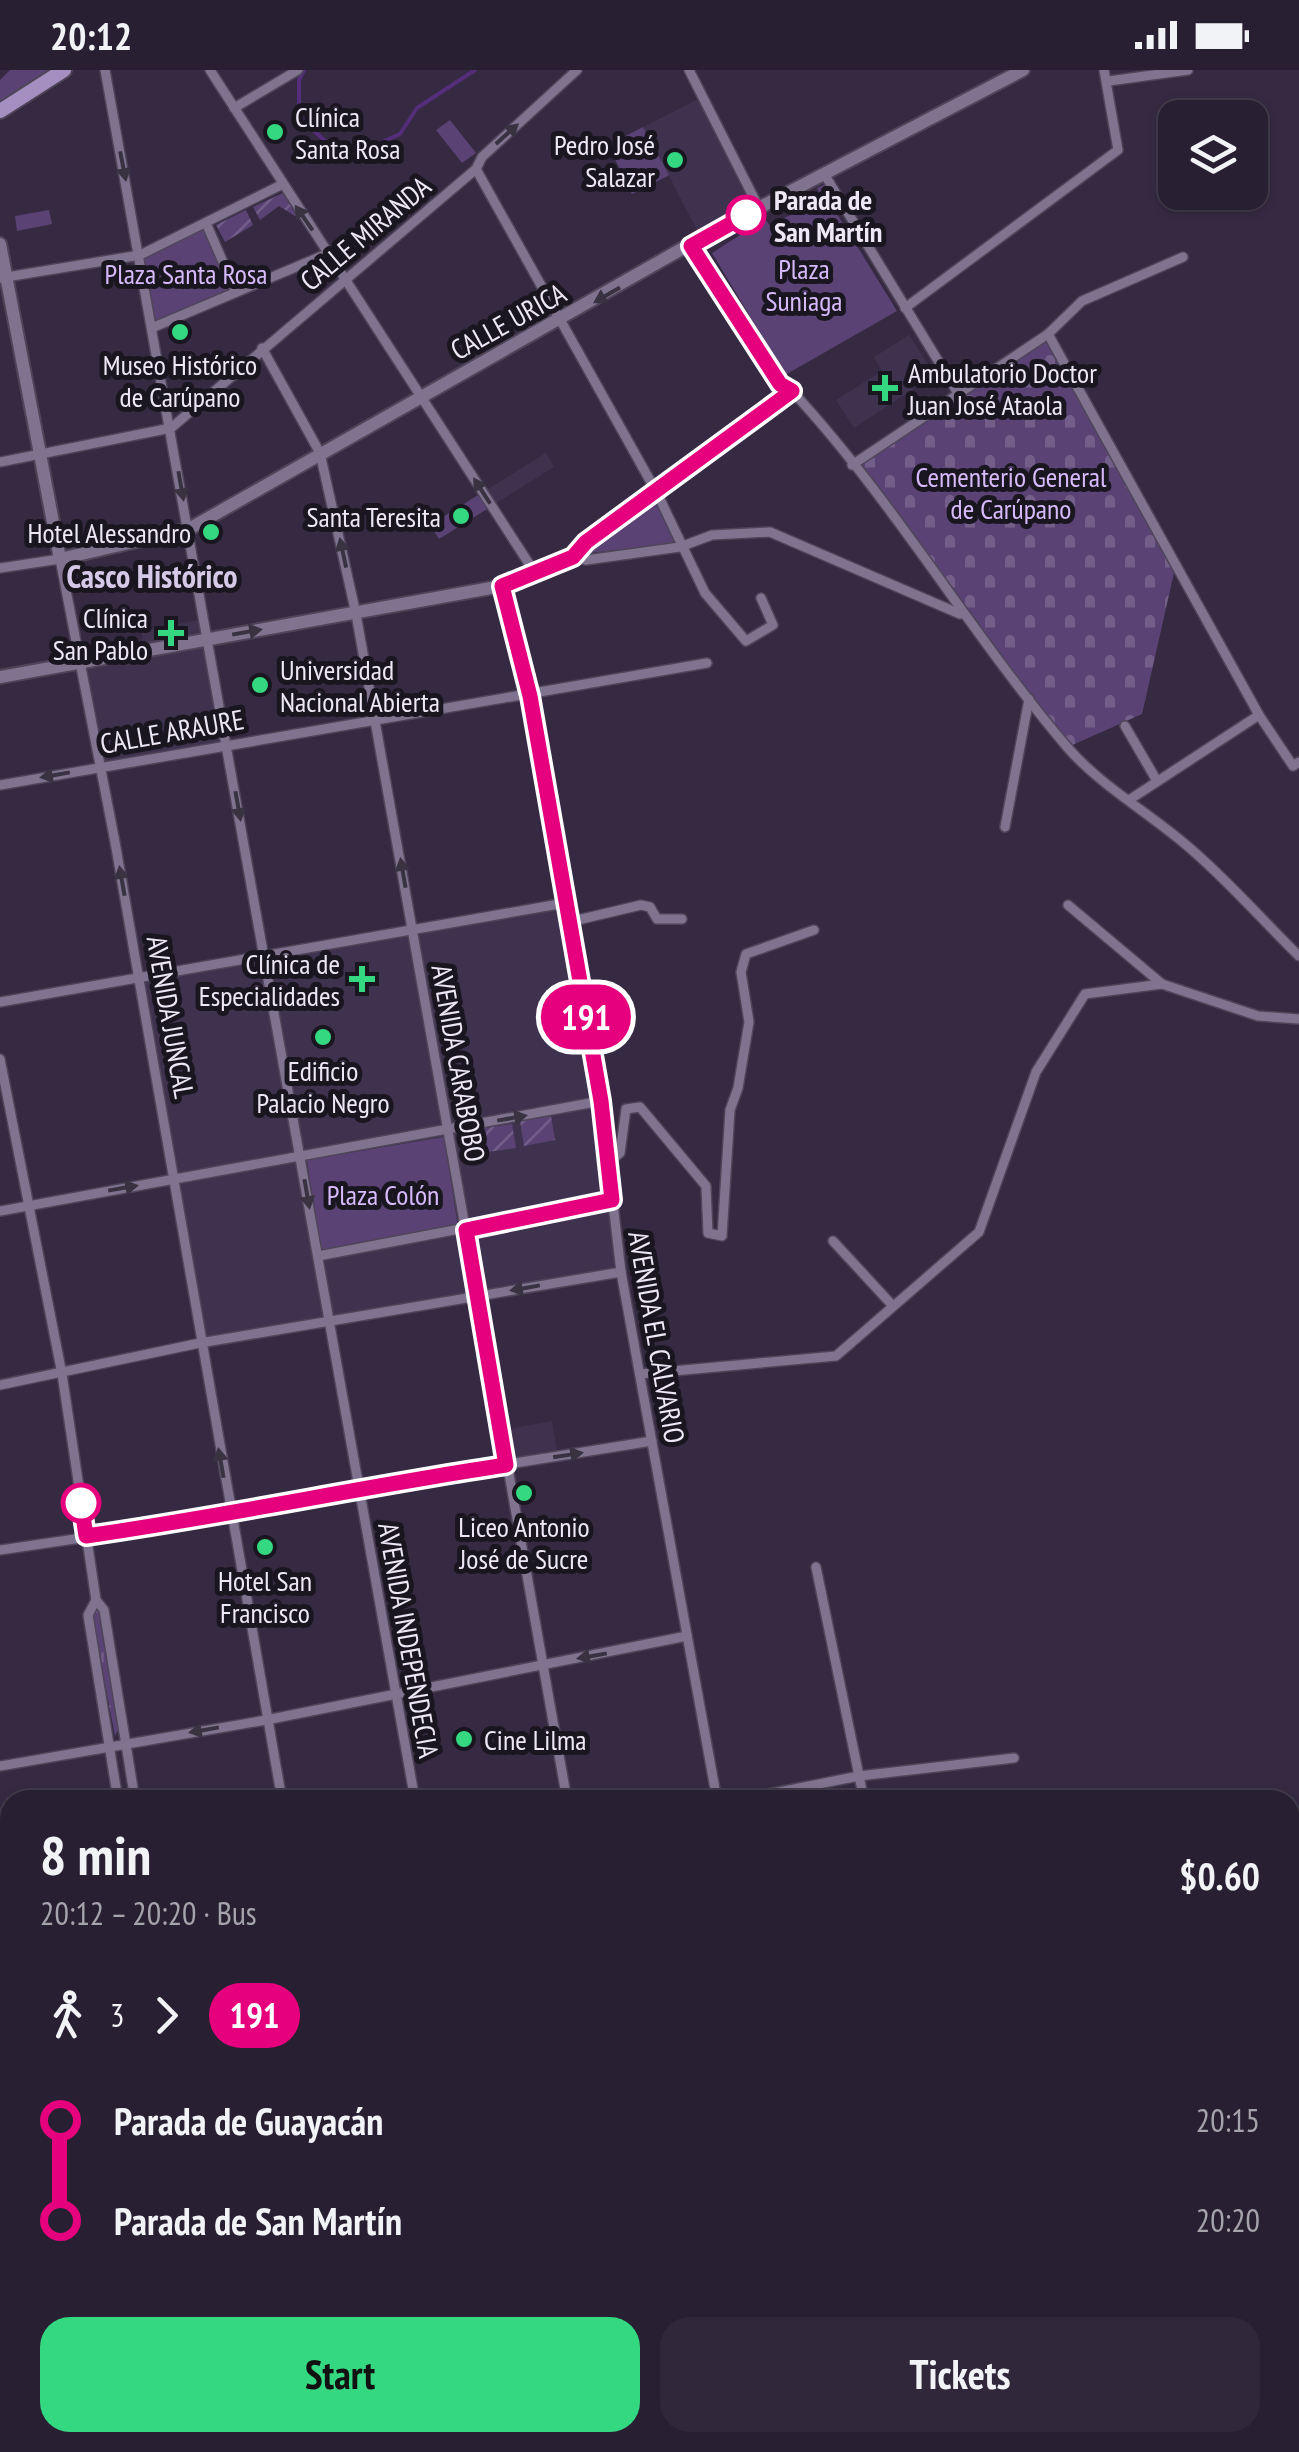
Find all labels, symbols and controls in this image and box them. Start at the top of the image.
text: 20:12 [50,11,132,60]
place label: Clínica Santa Rosa [295,98,400,167]
map controls [1158,100,1268,210]
button: layers [1158,100,1268,210]
marker: Clínica Santa Rosa [264,121,286,143]
one-way arrow [494,123,519,145]
place label: Pedro José Salazar [554,126,655,195]
marker: Pedro José Salazar [664,149,686,171]
one-way arrow [116,151,131,182]
street label: CALLE MIRANDA [292,167,439,298]
place label: Parada de San Martín [774,181,882,250]
marker: Parada de San Martín [727,196,765,234]
one-way arrow [295,205,315,232]
park label: Plaza Suniaga [765,250,843,319]
park label: Plaza Santa Rosa [105,255,268,292]
street label: CALLE URICA [444,274,573,368]
one-way arrow [592,286,621,303]
marker: Museo Histórico de Carúpano [169,321,191,343]
place label: Museo Histórico de Carúpano [103,346,257,415]
place label: Ambulatorio Doctor Juan José Ataola [907,354,1097,423]
marker: Ambulatorio Doctor Juan José Ataola [872,375,898,401]
park label: Cementerio General de Carúpano [915,458,1107,527]
one-way arrow [174,470,189,502]
one-way arrow [473,477,491,504]
place label: Santa Teresita [307,498,441,535]
marker: Santa Teresita [450,505,472,527]
place label: Hotel Alessandro [28,514,191,551]
marker: Hotel Alessandro [200,521,222,543]
one-way arrow [334,537,350,568]
district label: Casco Histórico [67,555,237,597]
place label: Clínica San Pablo [53,599,148,668]
marker: Clínica San Pablo [158,620,184,646]
one-way arrow [232,624,263,640]
place label: Universidad Nacional Abierta [280,651,440,720]
marker: Universidad Nacional Abierta [249,674,271,696]
street label: CALLE ARAURE [97,700,247,762]
one-way arrow [38,768,70,783]
one-way arrow [231,790,246,822]
one-way arrow [395,856,410,888]
one-way arrow [114,865,129,896]
street label: AVENIDA JUNCAL [138,933,204,1102]
place label: Clínica de Especialidades [199,945,340,1014]
street label: AVENIDA CARABOBO [423,961,495,1165]
marker: Clínica de Especialidades [349,966,375,992]
line badge: 191 [528,984,644,1050]
text: 191 [561,994,611,1040]
marker: Edificio Palacio Negro [312,1026,334,1048]
place label: Edificio Palacio Negro [256,1052,390,1121]
one-way arrow [496,1110,528,1125]
park label: Plaza Colón [327,1176,439,1213]
one-way arrow [300,1179,316,1210]
one-way arrow [108,1180,139,1195]
street label: AVENIDA EL CALVARIO [620,1228,694,1446]
one-way arrow [509,1281,540,1296]
one-way arrow [213,1447,229,1478]
one-way arrow [553,1447,584,1462]
marker: Liceo Antonio José de Sucre [513,1482,535,1504]
unlabelled marker [62,1484,100,1522]
place label: Liceo Antonio José de Sucre [458,1508,590,1577]
street label: AVENIDA INDEPENDECIA [370,1519,448,1761]
marker: Hotel San Francisco [254,1536,276,1558]
place label: Hotel San Francisco [218,1562,312,1631]
one-way arrow [576,1649,607,1664]
place label: Cine Lilma [484,1721,586,1758]
one-way arrow [188,1723,219,1738]
marker: Cine Lilma [453,1728,475,1750]
text: 8 min [40,1819,151,1890]
text: $0.60 [1179,1851,1260,1900]
text: 20:12 – 20:20 · Bus [40,1892,257,1934]
icon: walk [40,1988,95,2043]
icon: forward [139,1988,194,2043]
text: 191 [229,1992,280,2038]
text: 3 [110,1994,124,2036]
text: Parada de Guayacán [114,2096,383,2145]
text: 20:15 [1196,2099,1260,2141]
text: Parada de San Martín [114,2196,402,2245]
text: 20:20 [1196,2199,1260,2241]
button: Start [40,2317,640,2432]
button: Tickets [660,2317,1260,2432]

